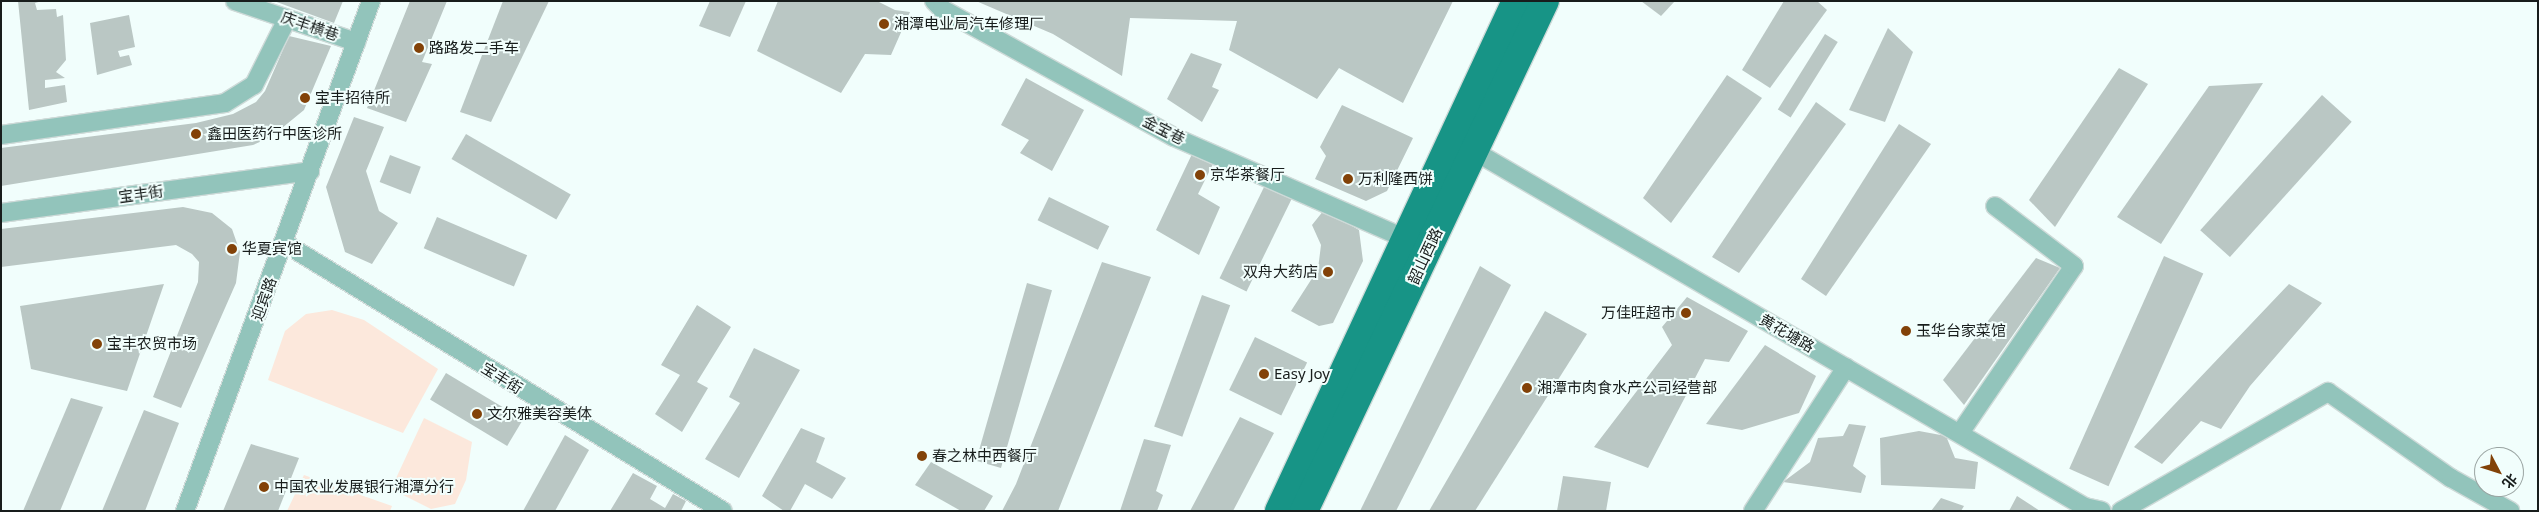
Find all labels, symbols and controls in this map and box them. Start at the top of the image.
street label: 庆丰横巷 [279,8,341,44]
place label: 湘潭电业局汽车修理厂 [894,15,1044,33]
marker: 湘潭电业局汽车修理厂 [878,18,890,30]
place label: 路路发二手车 [429,39,519,57]
marker: 路路发二手车 [413,42,425,54]
place label: 宝丰招待所 [315,89,390,107]
marker: 宝丰招待所 [299,92,311,104]
street label: 金宝巷 [1140,112,1188,148]
place label: 鑫田医药行中医诊所 [207,125,342,143]
marker: 鑫田医药行中医诊所 [189,127,203,141]
place label: 京华茶餐厅 [1210,166,1285,184]
marker: 京华茶餐厅 [1194,169,1206,181]
place label: 万利隆西饼 [1358,170,1433,188]
marker: 万利隆西饼 [1342,173,1354,185]
street label: 宝丰街 [117,182,165,206]
street label: 韶山西路 [1404,225,1446,287]
place label: 华夏宾馆 [242,240,302,258]
marker: 华夏宾馆 [226,243,238,255]
place label: 双舟大药店 [1243,263,1318,281]
marker: 双舟大药店 [1322,266,1334,278]
street label: 迎宾路 [248,275,280,323]
place label: 万佳旺超市 [1601,304,1676,322]
marker: 万佳旺超市 [1680,307,1692,319]
street label: 黄花塘路 [1757,310,1817,356]
place label: 玉华台家菜馆 [1916,322,2006,340]
marker: 玉华台家菜馆 [1900,325,1912,337]
place label: 宝丰农贸市场 [107,335,197,353]
marker: 宝丰农贸市场 [91,338,103,350]
street label: 宝丰街 [478,358,526,398]
place label: Easy Joy [1274,365,1330,383]
marker: Easy Joy [1258,368,1270,380]
place label: 湘潭市肉食水产公司经营部 [1537,379,1717,397]
marker: 湘潭市肉食水产公司经营部 [1521,382,1533,394]
place label: 文尔雅美容美体 [487,405,592,423]
marker: 文尔雅美容美体 [471,408,483,420]
place label: 春之林中西餐厅 [932,447,1037,465]
north arrow [2474,447,2524,497]
marker: 春之林中西餐厅 [916,450,928,462]
text: 北 [2498,470,2522,493]
place label: 中国农业发展银行湘潭分行 [274,478,454,496]
marker: 中国农业发展银行湘潭分行 [258,481,270,493]

